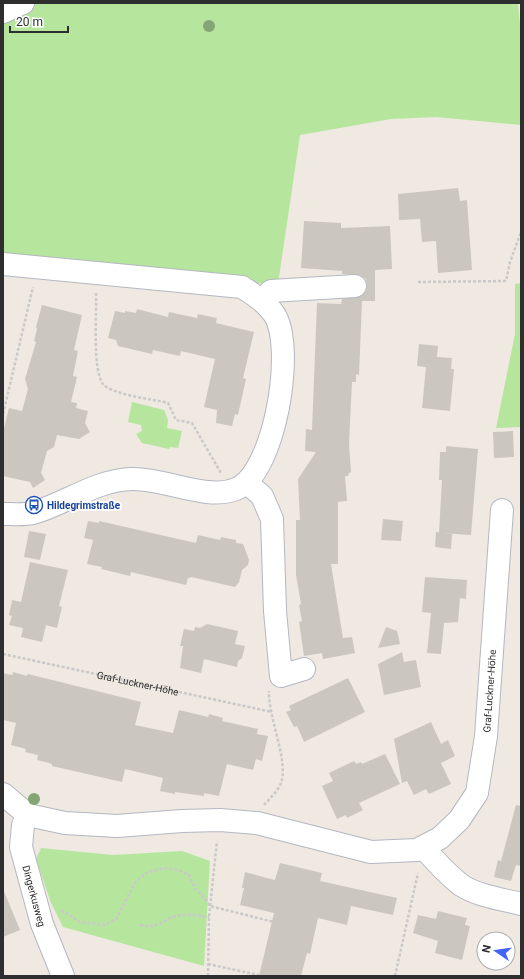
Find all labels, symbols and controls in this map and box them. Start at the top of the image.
scale bar [10,8,68,34]
text: 20 m [16,15,43,29]
bus stop icon: Hildegrimstraße [24,495,44,515]
place label: Hildegrimstraße [47,500,121,511]
street label: Graf-Luckner-Höhe [481,649,498,733]
street label: Graf-Luckner-Höhe [96,669,180,697]
street label: Dingerkusweg [21,864,48,928]
north arrow [476,931,516,971]
text: N [480,943,494,954]

